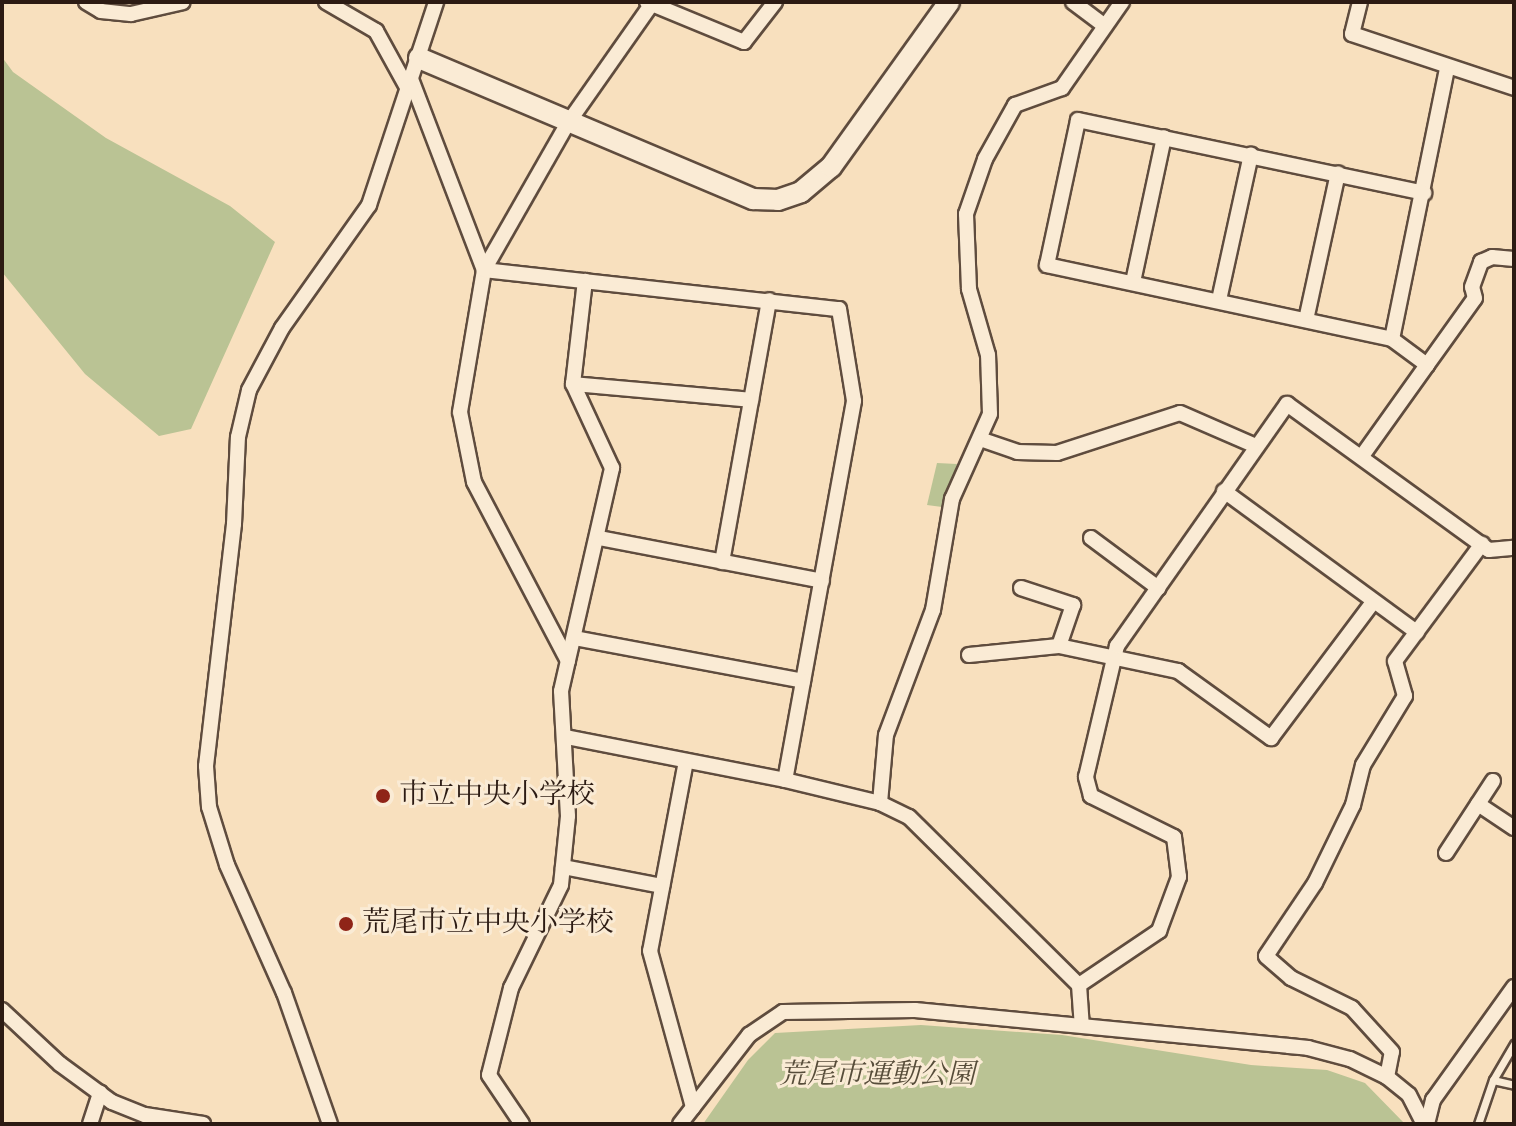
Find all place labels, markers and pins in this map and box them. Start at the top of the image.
place label: 市立中央小学校 [399,779,595,813]
marker: 市立中央小学校 [374,787,392,805]
place label: 荒尾市立中央小学校 [362,907,614,941]
marker: 荒尾市立中央小学校 [337,915,355,933]

